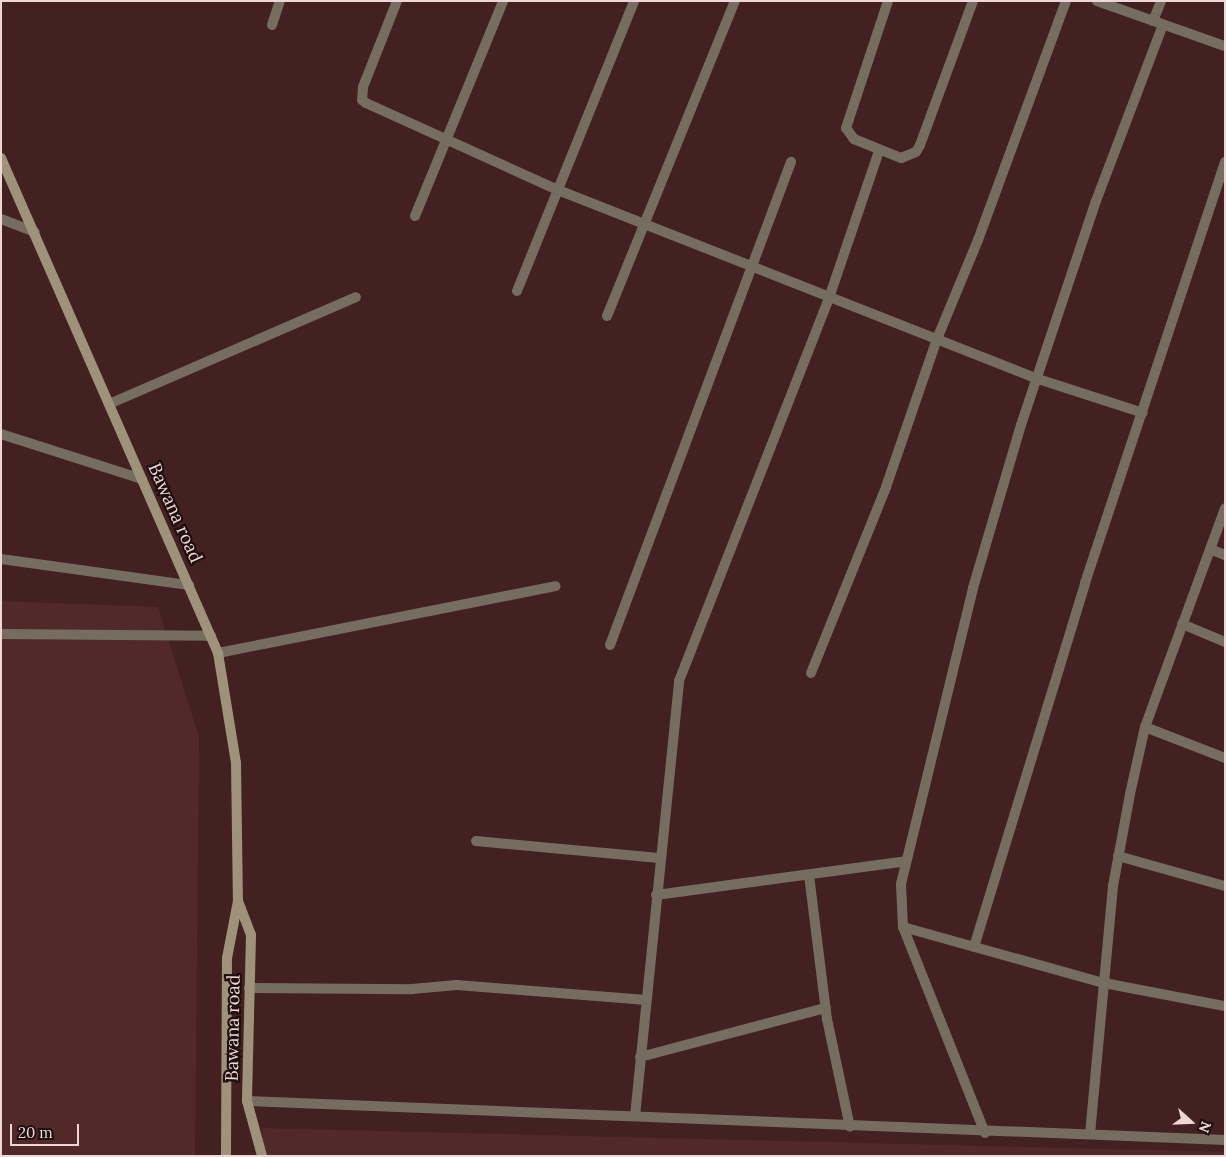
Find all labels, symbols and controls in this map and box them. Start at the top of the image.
street label: Bawana road [143,460,207,566]
street label: Bawana road [221,974,245,1082]
north arrow [1166,1097,1216,1147]
scale bar [12,1114,81,1146]
text: N [1195,1119,1215,1135]
text: 20 m [18,1123,53,1142]

